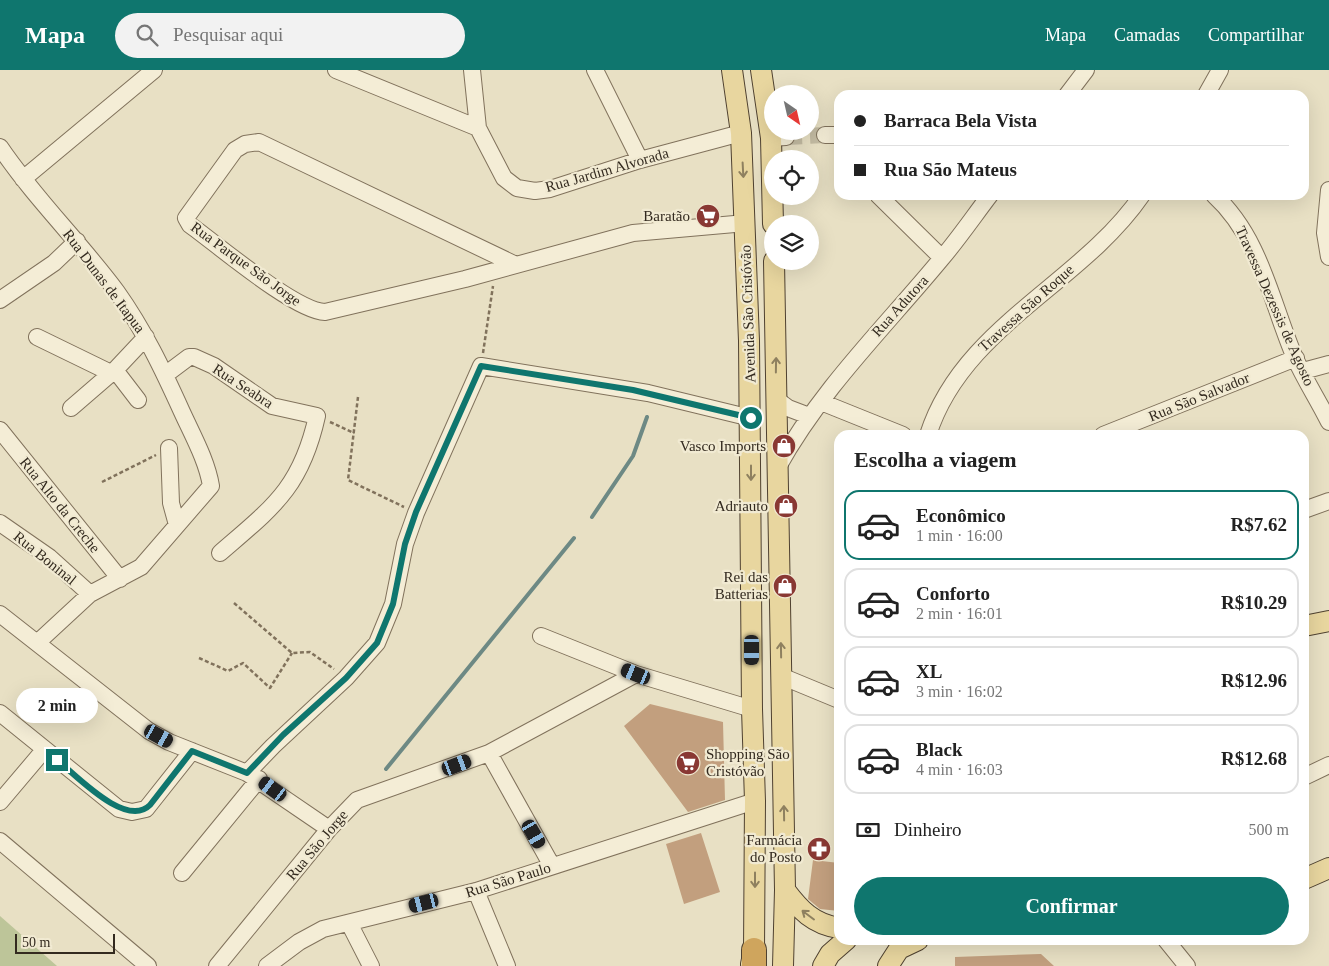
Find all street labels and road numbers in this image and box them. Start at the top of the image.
street label: Rua Jardim Alvorada [544,145,671,195]
street label: Rua Parque São Jorge [188,219,304,309]
street label: Travessa Dezessis de Agosto [1232,224,1318,388]
street label: Rua Dunas de Itapua [60,226,148,336]
street label: Avenida São Cristóvão [738,245,758,383]
street label: Travessa São Roque [975,261,1077,355]
street label: Rua Adutora [869,272,932,340]
street label: Rua Seabra [210,361,276,412]
street label: Rua São Salvador [1146,369,1252,425]
street label: Rua Alto da Creche [17,454,104,556]
street label: Rua Boninal [11,528,79,588]
street label: Rua São Jorge [283,807,351,883]
street label: Rua São Paulo [463,859,553,901]

